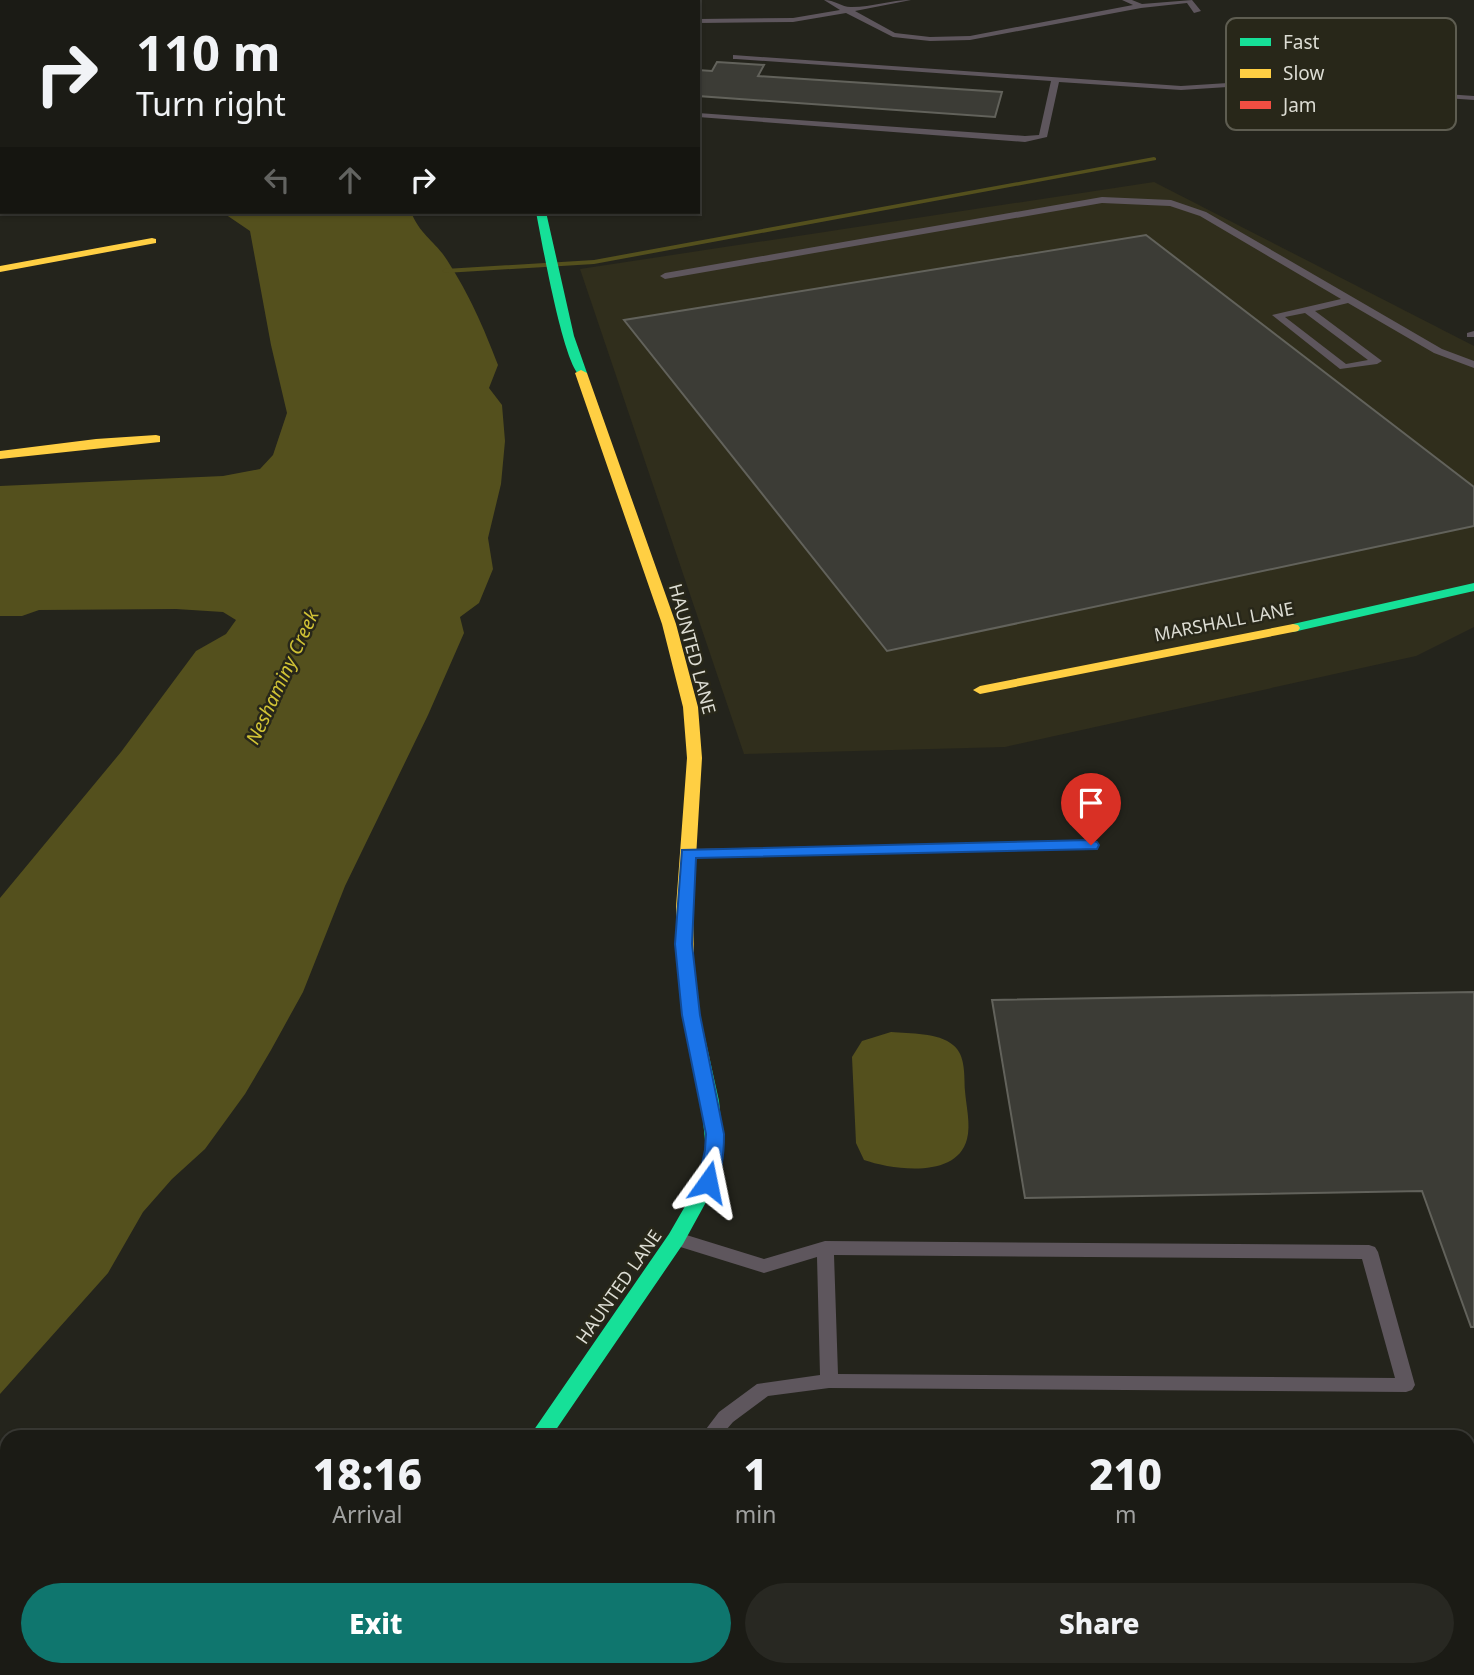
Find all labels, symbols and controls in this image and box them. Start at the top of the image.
legend [1226,18,1456,130]
text: 110 m [136,19,281,85]
icon: right [21,28,112,119]
text: Fast [1283,29,1320,55]
text: Slow [1283,60,1324,86]
text: Turn right [136,82,286,125]
text: Jam [1281,92,1317,118]
icon: left [258,161,296,199]
icon: ahead [331,161,369,199]
icon: right [404,161,442,199]
street label: HAUNTED LANE [664,581,722,717]
street label: MARSHALL LANE [1152,596,1296,646]
water label: Neshaminy Creek [239,605,325,749]
pin [1061,773,1121,845]
icon: arrive [1072,784,1110,822]
position arrow [671,1145,745,1219]
street label: HAUNTED LANE [570,1225,666,1348]
text: 18:16 [313,1445,422,1502]
text: 1 [743,1445,768,1502]
text: 210 [1089,1445,1162,1502]
text: Arrival [332,1498,402,1530]
text: min [735,1498,776,1530]
text: m [1115,1498,1136,1530]
button: Exit [21,1583,731,1663]
button: Share [745,1583,1454,1663]

